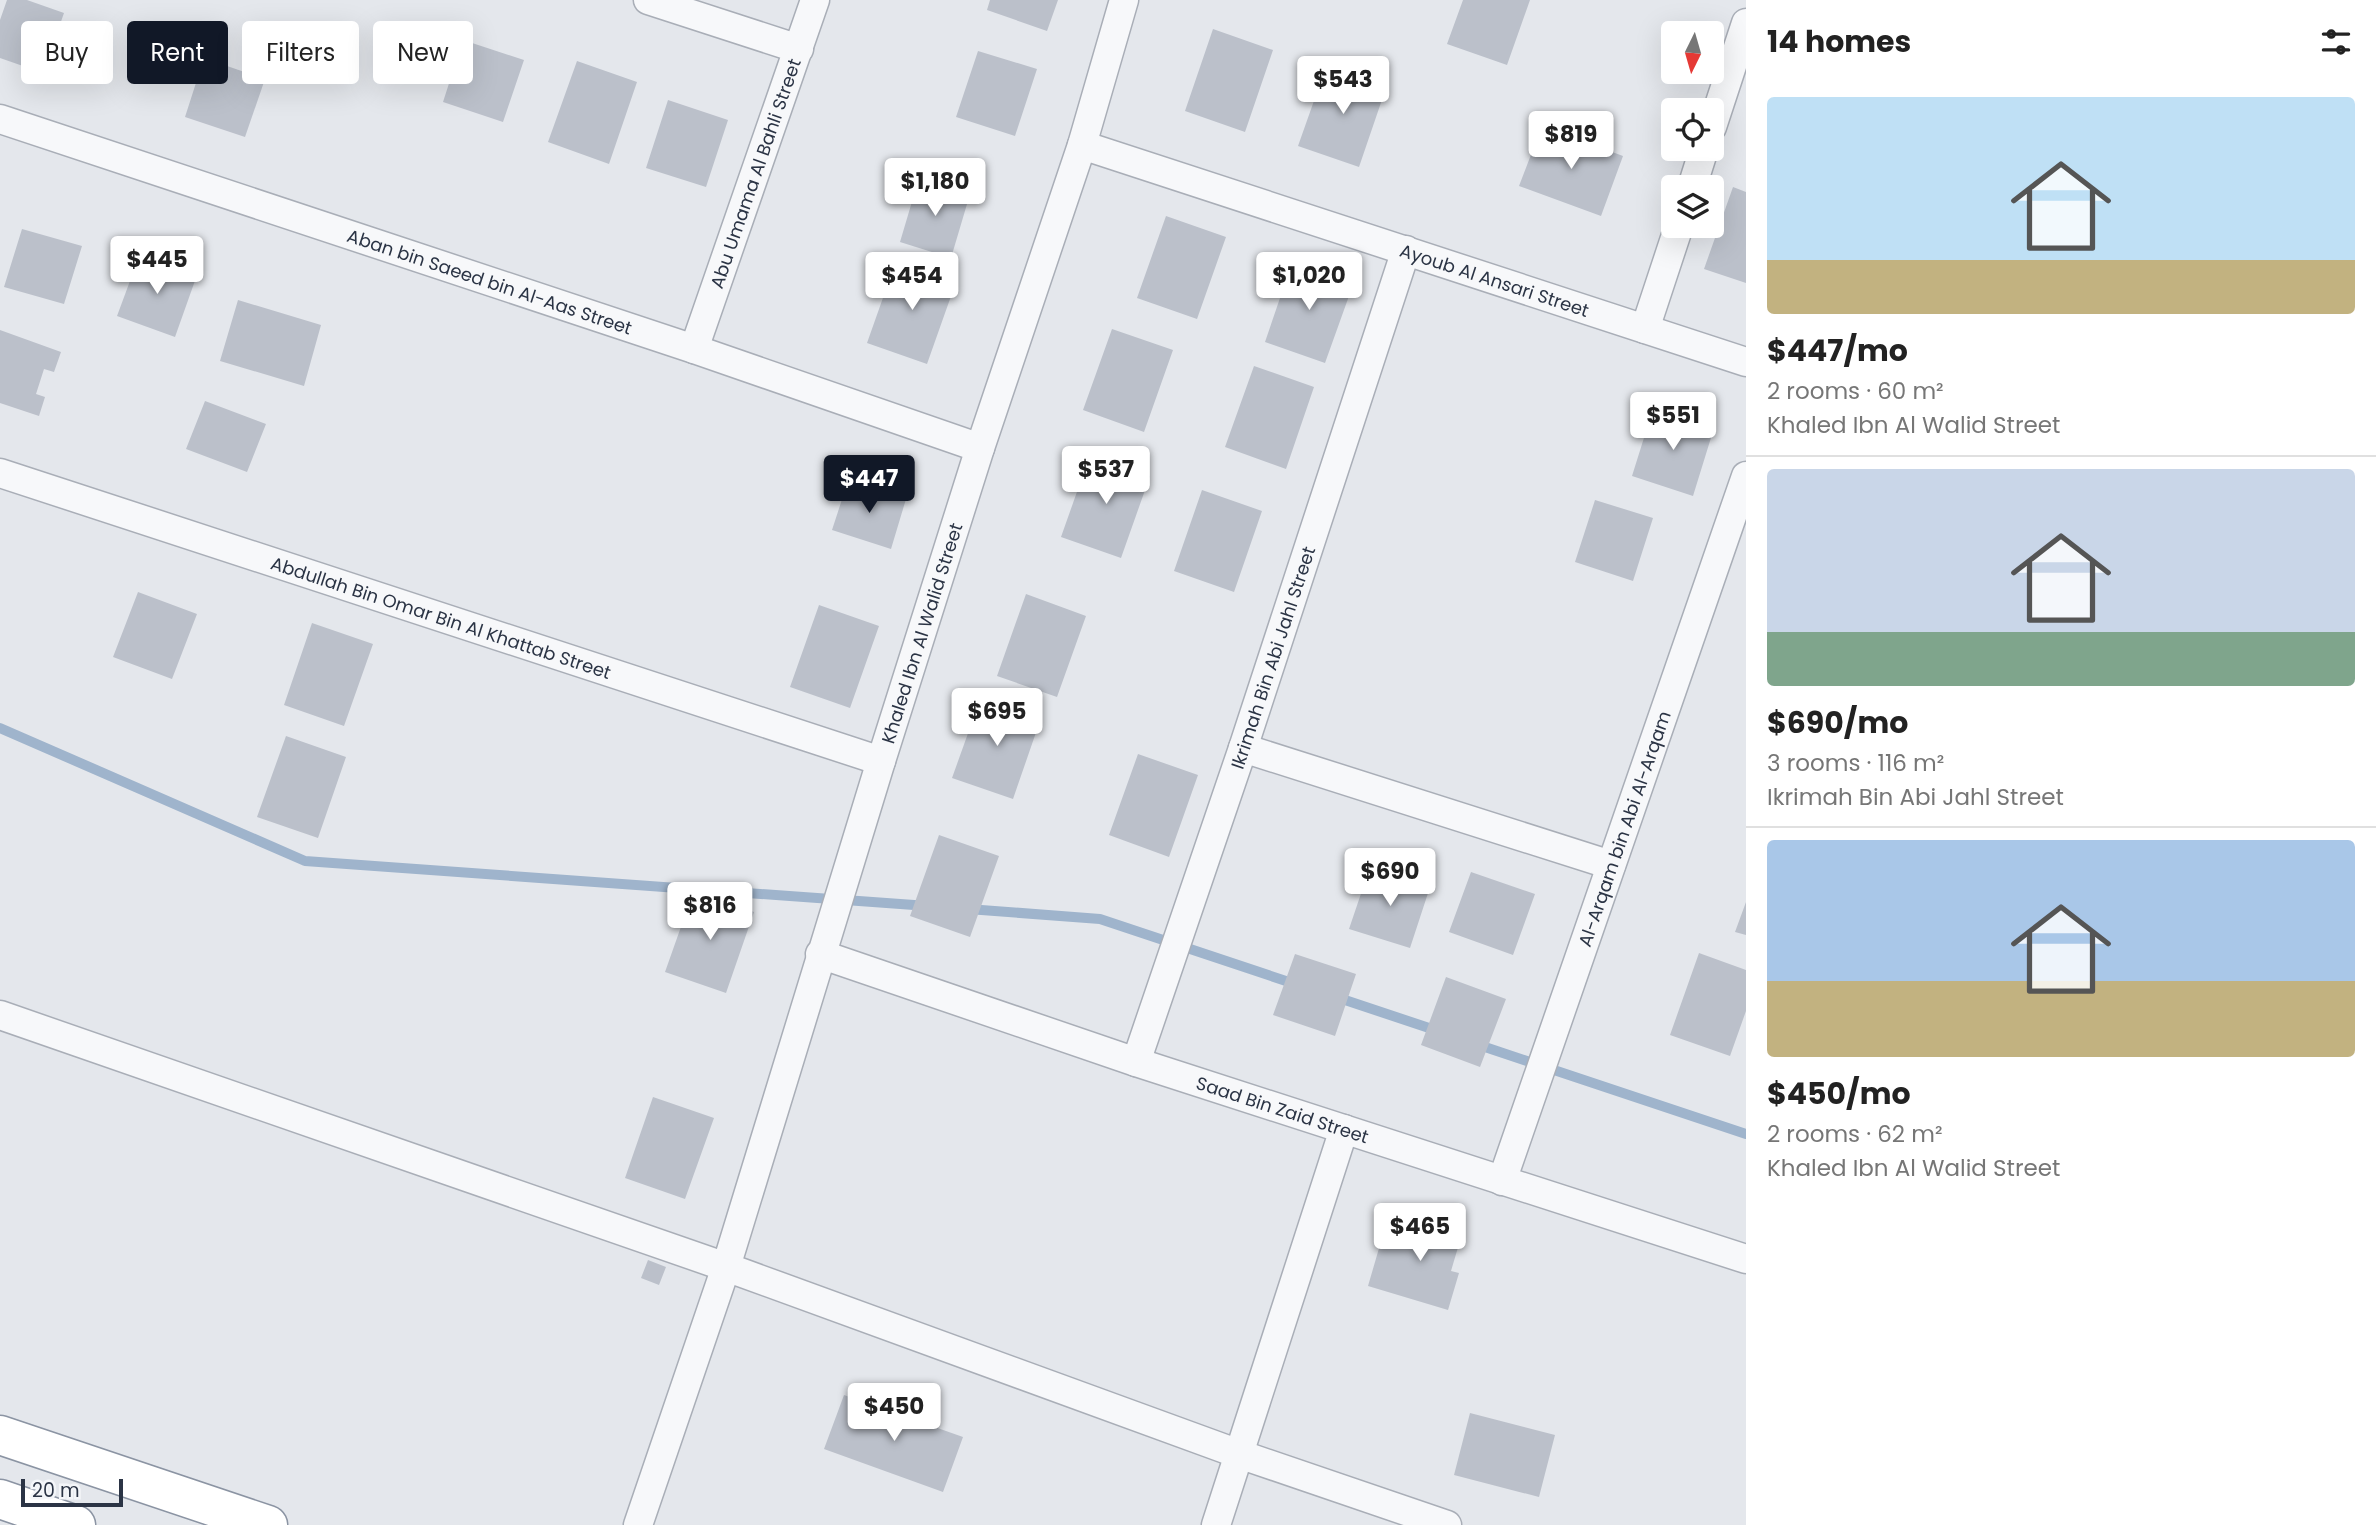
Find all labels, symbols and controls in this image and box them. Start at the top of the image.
text: 14 homes [1767,20,1911,63]
chip: Buy [21,21,113,84]
chip: Rent [127,21,228,84]
chip: Filters [242,21,359,84]
chip: New [373,21,473,84]
north arrow [1661,21,1724,84]
map controls [1661,21,1724,238]
icon: filters [2317,23,2355,61]
street label: Abu Umama Al Bahli Street [704,55,806,292]
pin: $543 [1302,57,1384,116]
text: $543 [1313,63,1373,95]
button: locate [1661,98,1724,161]
pin: $819 [1530,111,1612,171]
text: $819 [1545,118,1597,150]
icon: home [1998,143,2124,269]
pin: $1,180 [878,158,992,218]
text: $1,180 [901,165,969,197]
button: layers [1661,175,1724,238]
street label: Aban bin Saeed bin Al-Aas Street [344,222,635,340]
pin: $445 [116,236,198,296]
street label: Ayoub Al Ansari Street [1397,237,1592,322]
text: $445 [126,243,188,275]
pin: $454 [871,252,953,312]
pin: $1,020 [1252,252,1366,312]
text: $454 [881,259,943,291]
text: $1,020 [1272,259,1346,291]
text: $447/mo [1767,329,1908,372]
text: 2 rooms · 60 m² [1767,375,1944,407]
pin: $551 [1632,392,1714,452]
text: $551 [1646,399,1700,431]
text: Khaled Ibn Al Walid Street [1767,409,2060,441]
pin: $537 [1065,447,1147,506]
text: $537 [1078,453,1134,485]
pin: $447 [828,456,910,515]
text: $447 [840,462,898,494]
icon: home [1998,515,2124,641]
street label: Khaled Ibn Al Walid Street [875,520,968,746]
street label: Ikrimah Bin Abi Jahl Street [1224,543,1321,772]
street label: Abdullah Bin Omar Bin Al Khattab Street [268,550,614,684]
pin: $695 [956,688,1038,748]
text: $695 [968,695,1026,727]
text: $690/mo [1767,701,1908,744]
street label: Al-Arqam bin Abi Al-Arqam [1572,707,1676,950]
text: 3 rooms · 116 m² [1767,747,1944,779]
text: Ikrimah Bin Abi Jahl Street [1767,781,2064,813]
pin: $690 [1349,848,1431,908]
text: $690 [1361,855,1419,887]
pin: $816 [669,883,751,942]
icon: home [1998,886,2124,1012]
text: $816 [683,889,737,921]
street label: Saad Bin Zaid Street [1193,1070,1372,1149]
text: $450/mo [1767,1072,1911,1115]
text: 2 rooms · 62 m² [1767,1118,1943,1150]
text: Khaled Ibn Al Walid Street [1767,1152,2060,1184]
pin: $465 [1379,1204,1461,1263]
text: $465 [1390,1210,1450,1242]
pin: $450 [853,1384,935,1443]
text: $450 [864,1390,924,1422]
scale bar [21,1476,122,1508]
text: 20 m [32,1477,80,1504]

